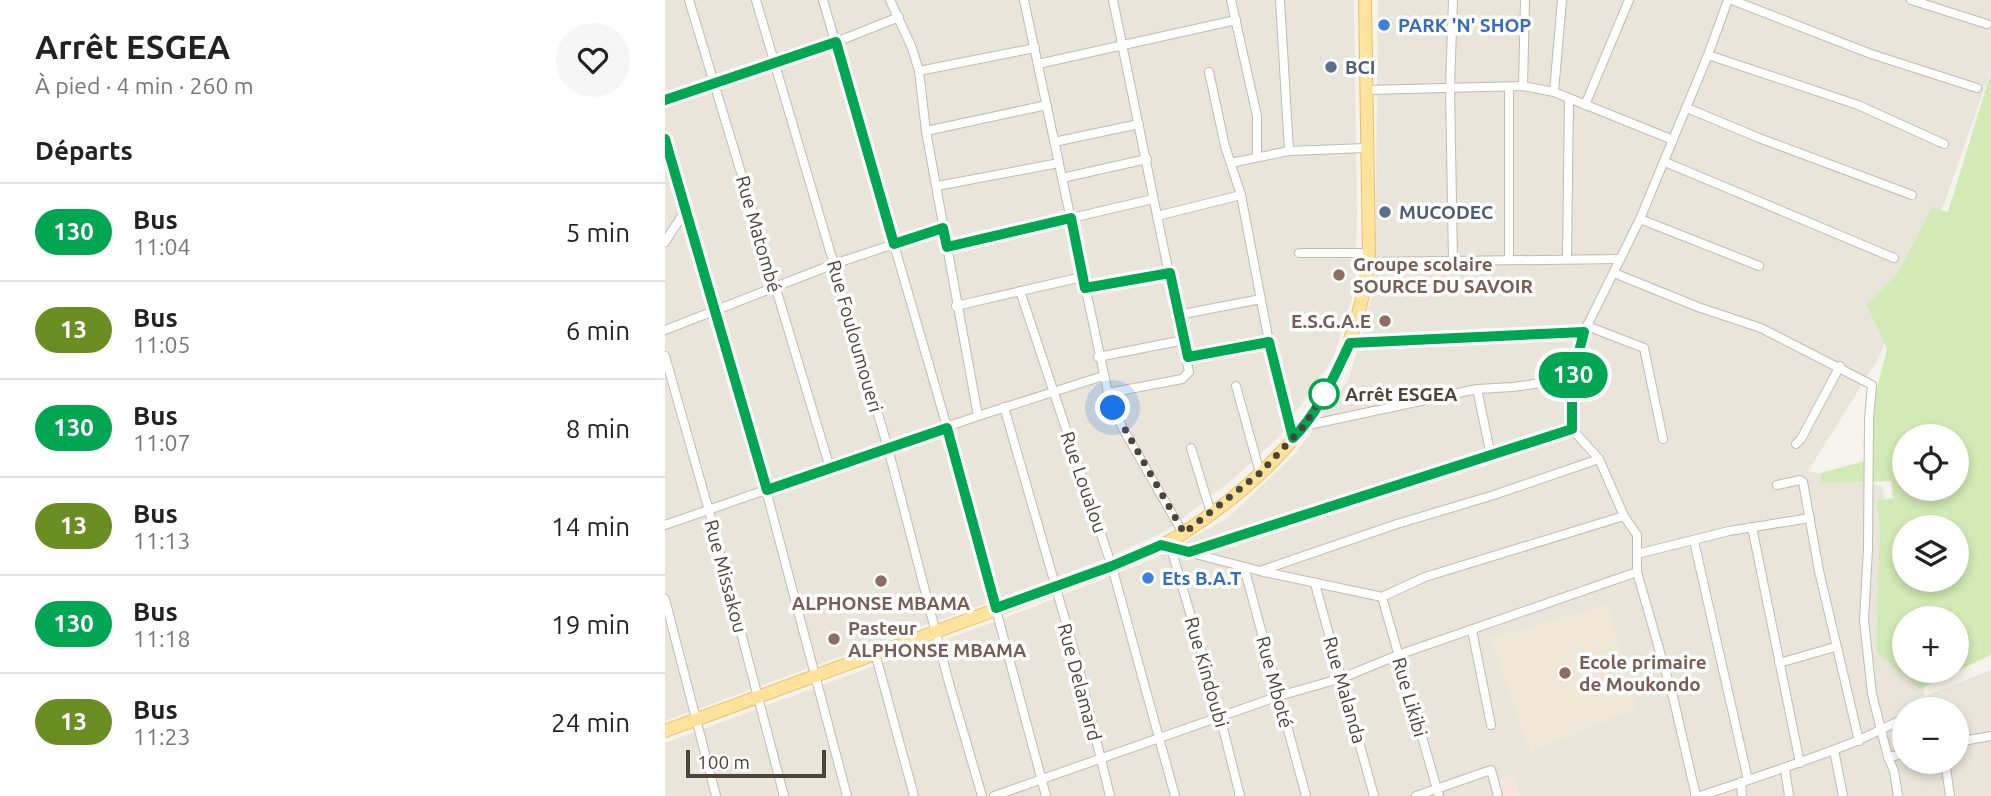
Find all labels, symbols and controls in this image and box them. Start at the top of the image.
place label: PARK 'N' SHOP [1398,14,1531,36]
marker: PARK 'N' SHOP [1376,17,1392,33]
button: heart [556,23,630,97]
text: Arrêt ESGEA [35,28,230,65]
place label: BCI [1345,56,1375,78]
marker: BCI [1323,59,1339,75]
text: À pied · 4 min · 260 m [35,73,254,98]
text: Départs [35,136,133,165]
street label: Rue Matombé [732,173,786,295]
place label: MUCODEC [1399,201,1493,223]
marker: MUCODEC [1377,204,1393,220]
text: Bus [133,205,178,234]
text: 130 [53,218,94,245]
text: 5 min [566,218,630,247]
text: 11:04 [133,234,191,259]
place label: Groupe scolaire SOURCE DU SAVOIR [1353,253,1533,297]
street label: Rue Fouloumoueri [823,257,887,415]
marker: Groupe scolaire SOURCE DU SAVOIR [1331,267,1347,283]
text: Bus [133,303,178,332]
place label: E.S.G.A.E [1291,310,1371,332]
marker: E.S.G.A.E [1377,313,1393,329]
text: 13 [60,316,87,343]
text: 6 min [566,316,630,345]
text: 11:05 [133,332,191,357]
line badge: 130 [1533,352,1613,398]
text: 130 [1553,361,1593,388]
marker: Arrêt ESGEA [1309,379,1339,409]
place label: Arrêt ESGEA [1345,383,1458,405]
your location [1095,390,1130,425]
text: Bus [133,401,178,430]
text: 130 [53,414,94,441]
text: 8 min [566,414,630,443]
map controls [1892,424,1969,774]
button: locate [1892,424,1969,501]
street label: Rue Loualou [1056,428,1112,536]
text: 11:07 [133,430,191,455]
text: Bus [133,499,178,528]
text: 13 [60,512,87,539]
text: 14 min [551,512,630,541]
button: layers [1892,515,1969,592]
street label: Rue Missakou [700,517,752,635]
text: 11:13 [133,528,191,553]
place label: Ets B.A.T [1162,567,1242,589]
marker: Ets B.A.T [1140,570,1156,586]
marker: ALPHONSE MBAMA [873,573,889,589]
place label: ALPHONSE MBAMA [792,592,971,614]
text: Bus [133,597,178,626]
button: + [1892,606,1969,683]
text: 130 [53,610,94,637]
text: 19 min [551,610,630,639]
street label: Rue Kindoubi [1181,614,1233,730]
place label: Pasteur ALPHONSE MBAMA [848,617,1027,661]
street label: Rue Delamard [1054,621,1106,743]
text: 11:18 [133,626,191,651]
marker: Pasteur ALPHONSE MBAMA [826,631,842,647]
street label: Rue Mboté [1252,634,1298,730]
street label: Rue Malanda [1319,634,1371,746]
place label: Ecole primaire de Moukondo [1579,651,1707,695]
street label: Rue Likibi [1388,655,1432,739]
marker: Ecole primaire de Moukondo [1557,665,1573,681]
text: Bus [133,695,178,724]
button: − [1892,697,1969,774]
text: 13 [60,708,87,735]
text: 24 min [551,708,630,737]
text: 11:23 [133,724,191,749]
scale bar [686,747,826,779]
text: 100 m [697,751,750,773]

